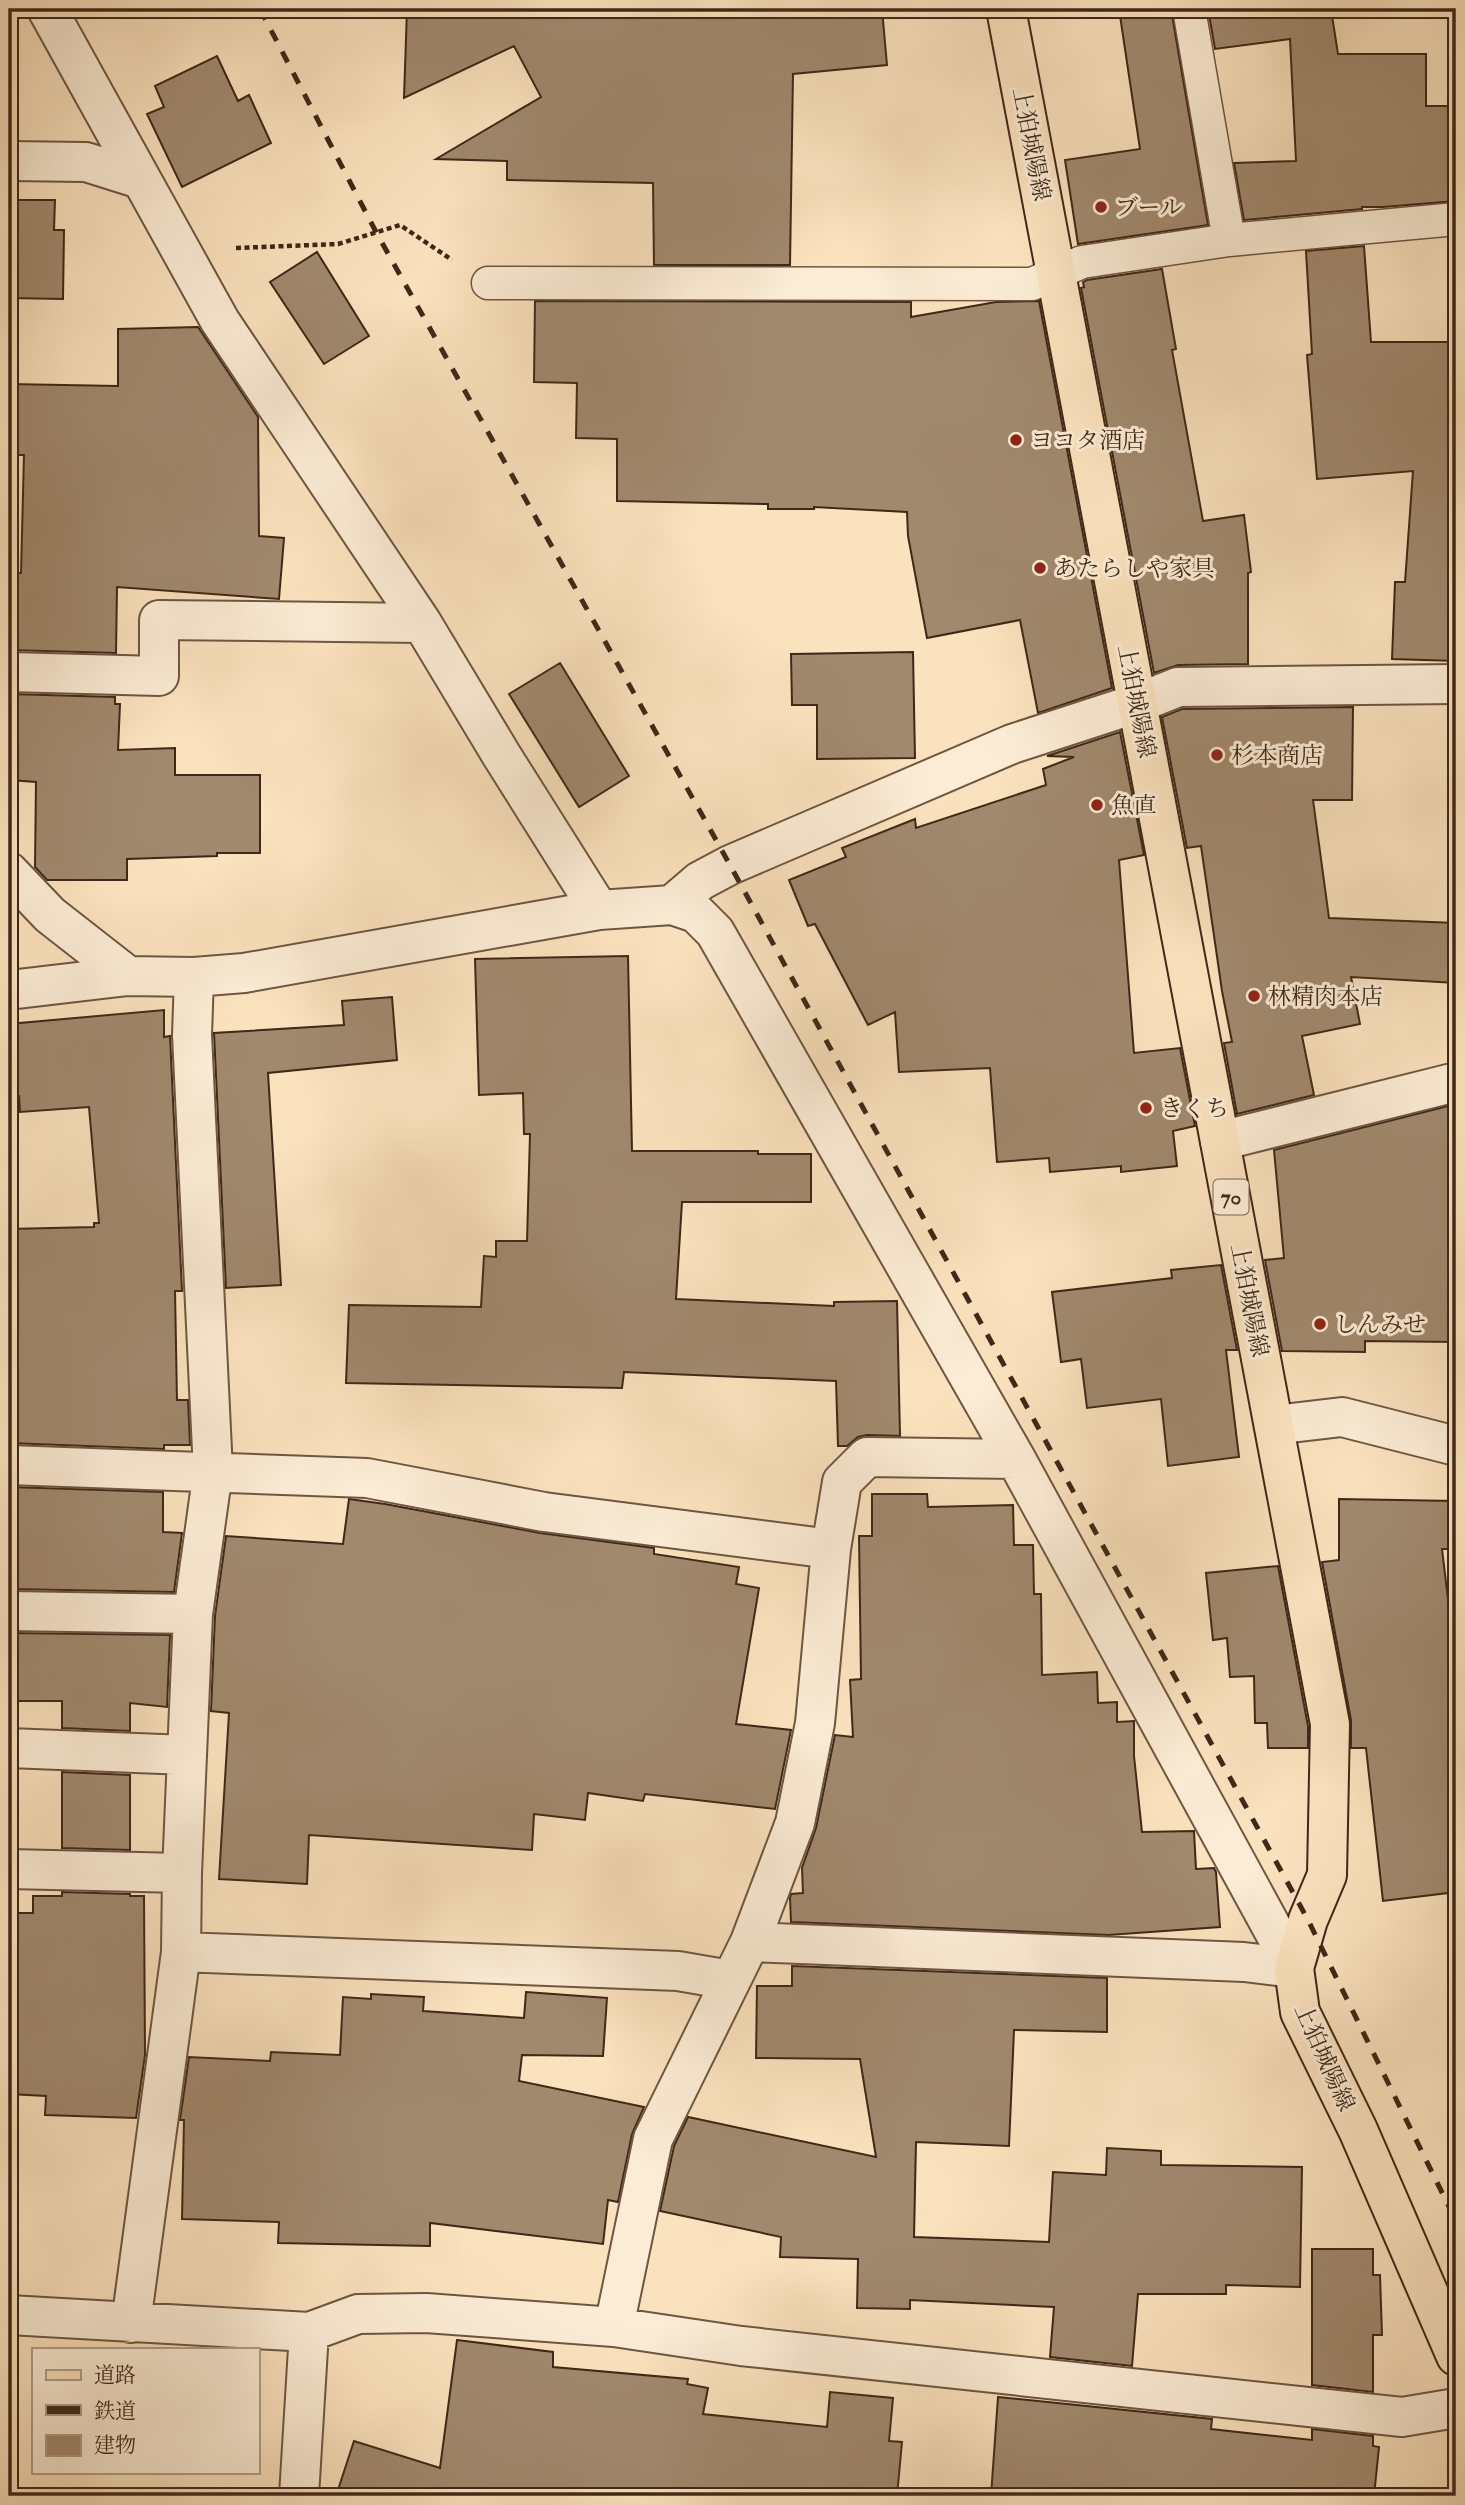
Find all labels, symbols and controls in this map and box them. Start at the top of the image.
street label: 上狛城陽線 [1006,85,1057,203]
place label: ブール [1115,193,1183,222]
marker: ブール [1093,199,1109,215]
place label: ヨコタ酒店 [1030,426,1145,455]
marker: ヨコタ酒店 [1008,432,1024,448]
place label: あたらしや家具 [1054,554,1215,583]
marker: あたらしや家具 [1032,560,1048,576]
street label: 上狛城陽線 [1111,642,1162,760]
place label: 杉本商店 [1231,741,1323,770]
marker: 杉本商店 [1209,747,1225,763]
place label: 魚直 [1111,791,1157,820]
marker: 魚直 [1089,797,1105,813]
place label: 林精肉本店 [1268,982,1383,1011]
marker: 林精肉本店 [1246,988,1262,1004]
place label: きくち [1160,1094,1229,1123]
marker: きくち [1138,1100,1154,1116]
road number: 70 [1214,1180,1248,1214]
street label: 上狛城陽線 [1224,1241,1275,1359]
place label: しんみせ [1334,1310,1426,1339]
marker: しんみせ [1312,1316,1328,1332]
street label: 上狛城陽線 [1288,1999,1361,2116]
legend [32,2348,259,2474]
text: 道路 [94,2362,136,2389]
text: 鉄道 [94,2398,136,2425]
text: 建物 [94,2432,136,2459]

